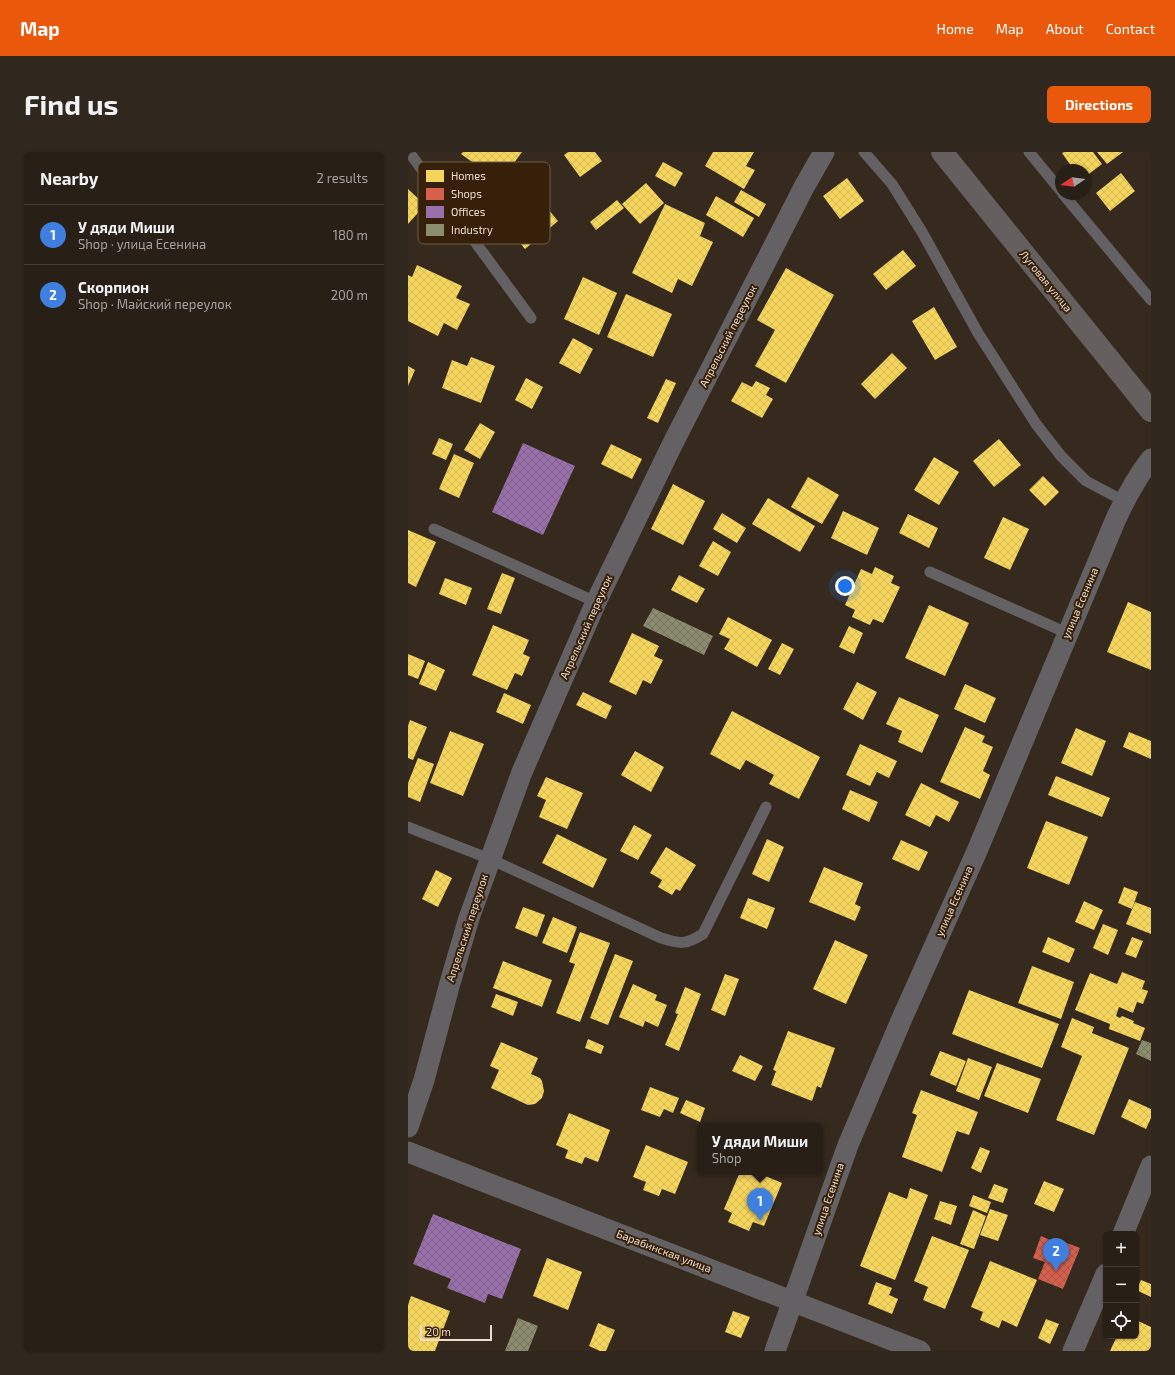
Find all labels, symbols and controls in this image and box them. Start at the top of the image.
text: Map [20,17,60,40]
text: Home [937,20,974,37]
text: Map [996,20,1024,37]
text: About [1046,20,1084,37]
text: Contact [1106,20,1155,37]
button: Directions [1047,86,1151,123]
text: Find us [24,87,118,121]
legend [418,162,550,244]
north arrow [1055,164,1091,200]
text: Nearby [40,168,98,188]
text: Homes [451,169,486,182]
text: 2 results [316,170,368,186]
text: Shops [451,187,482,200]
text: Offices [451,205,486,218]
text: У дяди Миши [78,218,175,236]
text: Industry [451,223,493,236]
text: 1 [50,227,56,243]
text: 180 m [333,227,368,243]
text: Shop · улица Есенина [78,236,206,252]
street label: Луговая улица [1017,247,1075,315]
text: Скорпион [78,278,149,296]
street label: Апрельский переулок [696,283,760,389]
text: 2 [49,287,57,303]
text: 200 m [331,287,368,303]
text: Shop · Майский переулок [78,296,232,312]
street label: улица Есенина [1059,565,1101,641]
street label: Апрельский переулок [557,573,615,681]
your location [835,576,855,596]
street label: улица Есенина [932,864,976,938]
street label: Апрельский переулок [443,872,491,984]
popup [697,1123,823,1175]
text: У дяди Миши [712,1132,808,1150]
text: Shop [712,1150,742,1166]
street label: улица Есенина [809,1161,847,1237]
pin: 1 [747,1188,773,1221]
street label: Барабинская улица [614,1226,714,1276]
map controls [1103,1231,1139,1339]
button: + [1103,1231,1139,1267]
pin: 2 [1043,1238,1069,1271]
button: − [1103,1267,1139,1303]
button: locate [1103,1303,1139,1339]
scale bar [420,1323,492,1342]
text: 20 m [426,1325,451,1338]

